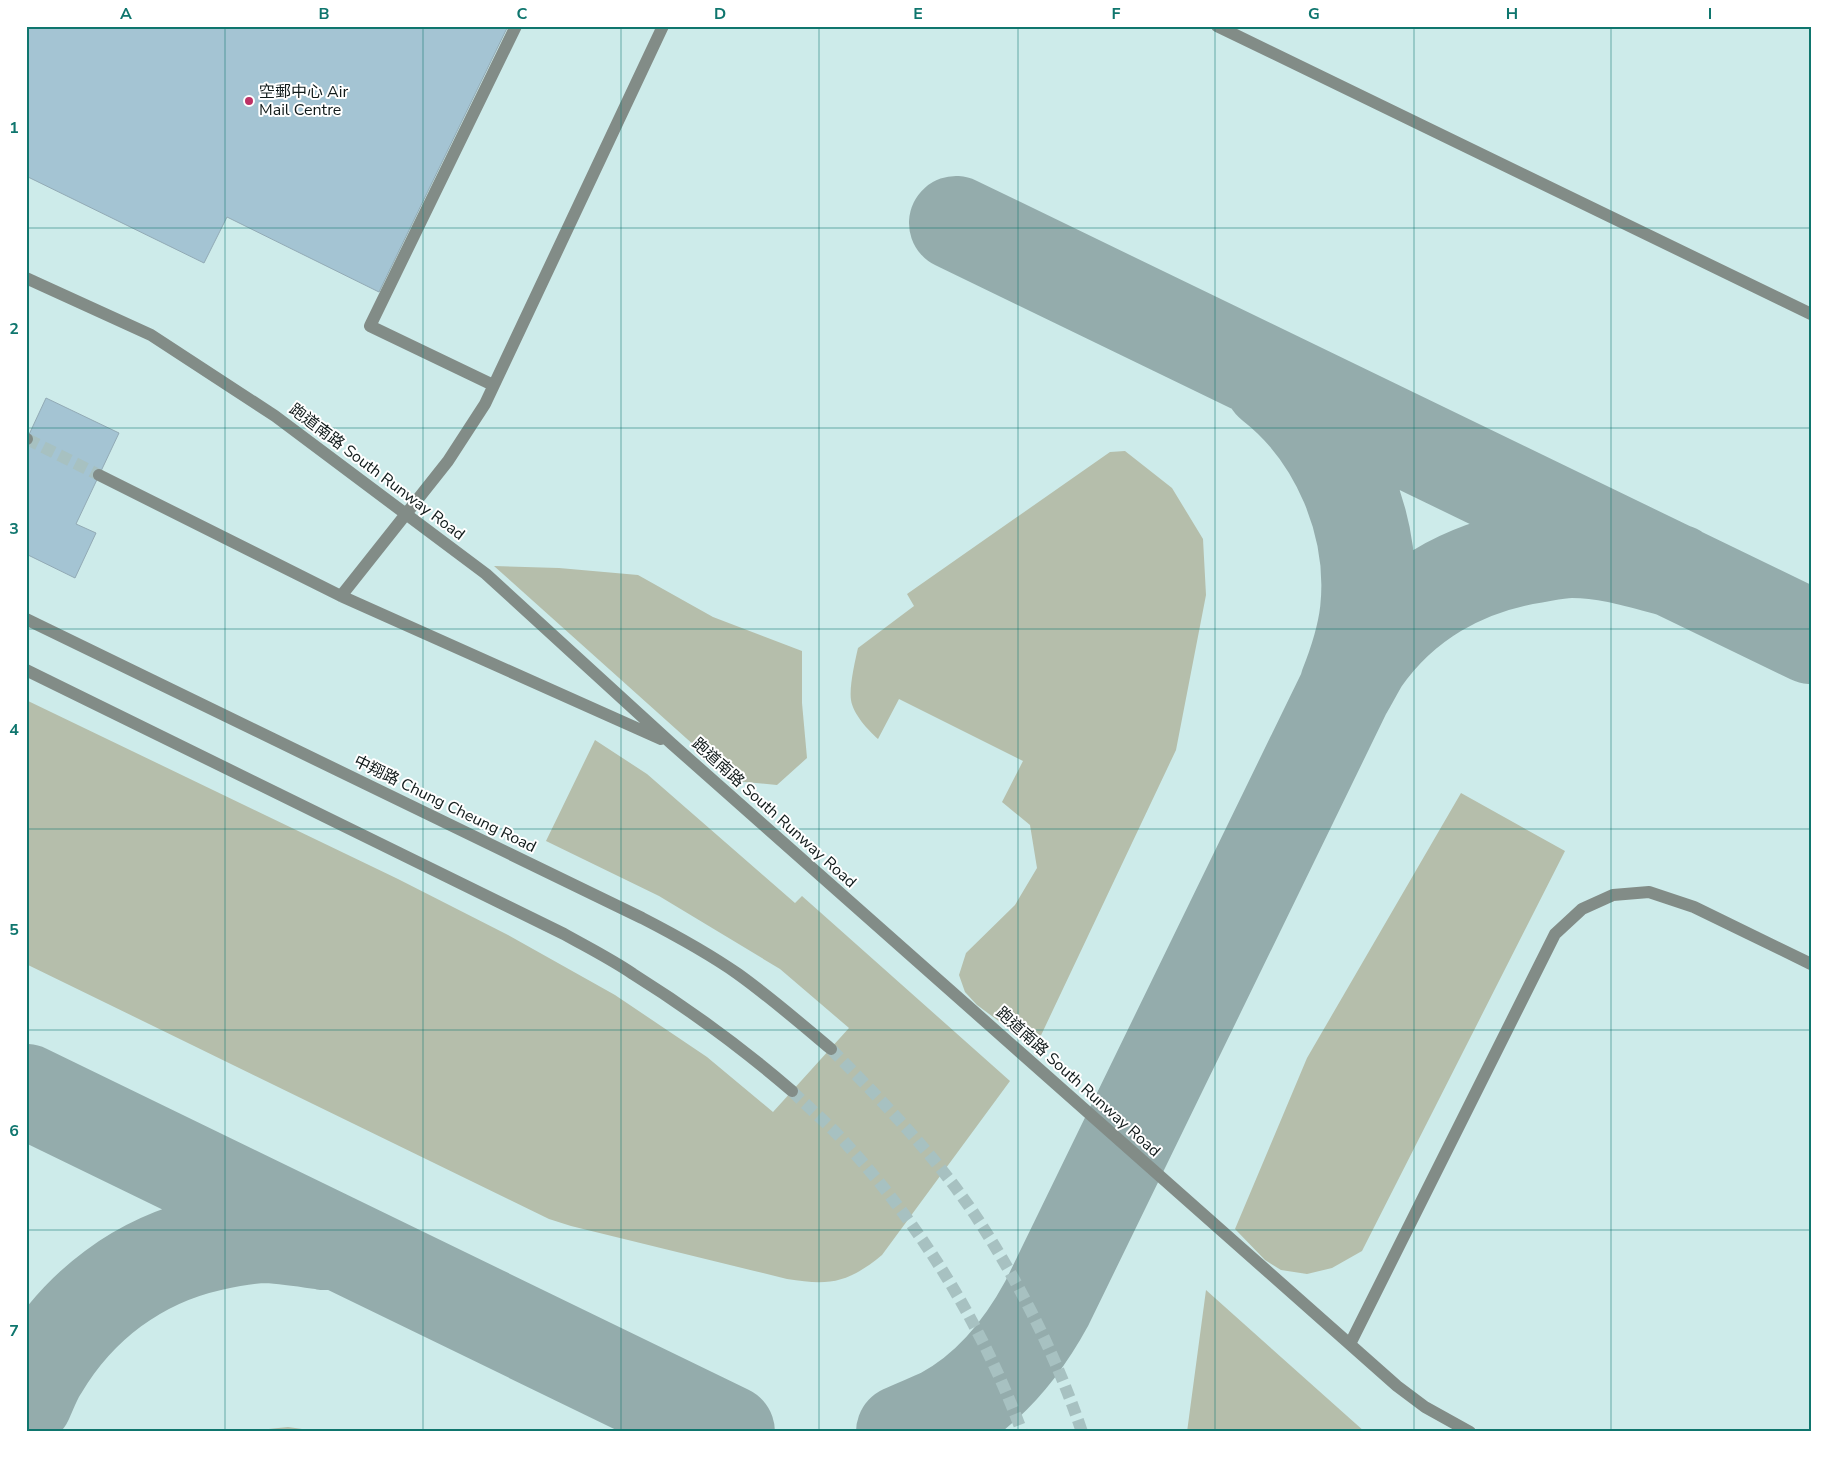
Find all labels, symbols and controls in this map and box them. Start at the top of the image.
text: A [120,3,132,25]
text: B [318,3,330,25]
text: C [517,3,528,25]
text: D [714,3,726,25]
text: E [913,3,923,25]
text: F [1112,3,1121,25]
text: G [1308,3,1320,25]
text: H [1506,3,1518,25]
text: I [1708,3,1712,25]
place label: 空郵中心 Air Mail Centre [259,81,348,121]
marker: 空郵中心 Air Mail Centre [243,95,255,107]
text: 1 [9,117,19,139]
text: 2 [9,318,19,340]
street label: 跑道南路 South Runway Road [285,399,469,545]
text: 3 [9,518,19,540]
text: 4 [9,719,19,741]
street label: 跑道南路 South Runway Road [687,733,861,893]
street label: 中翔路 Chung Cheung Road [350,750,540,858]
text: 5 [9,919,19,941]
street label: 跑道南路 South Runway Road [991,1002,1165,1162]
text: 6 [9,1120,19,1142]
text: 7 [9,1320,19,1342]

